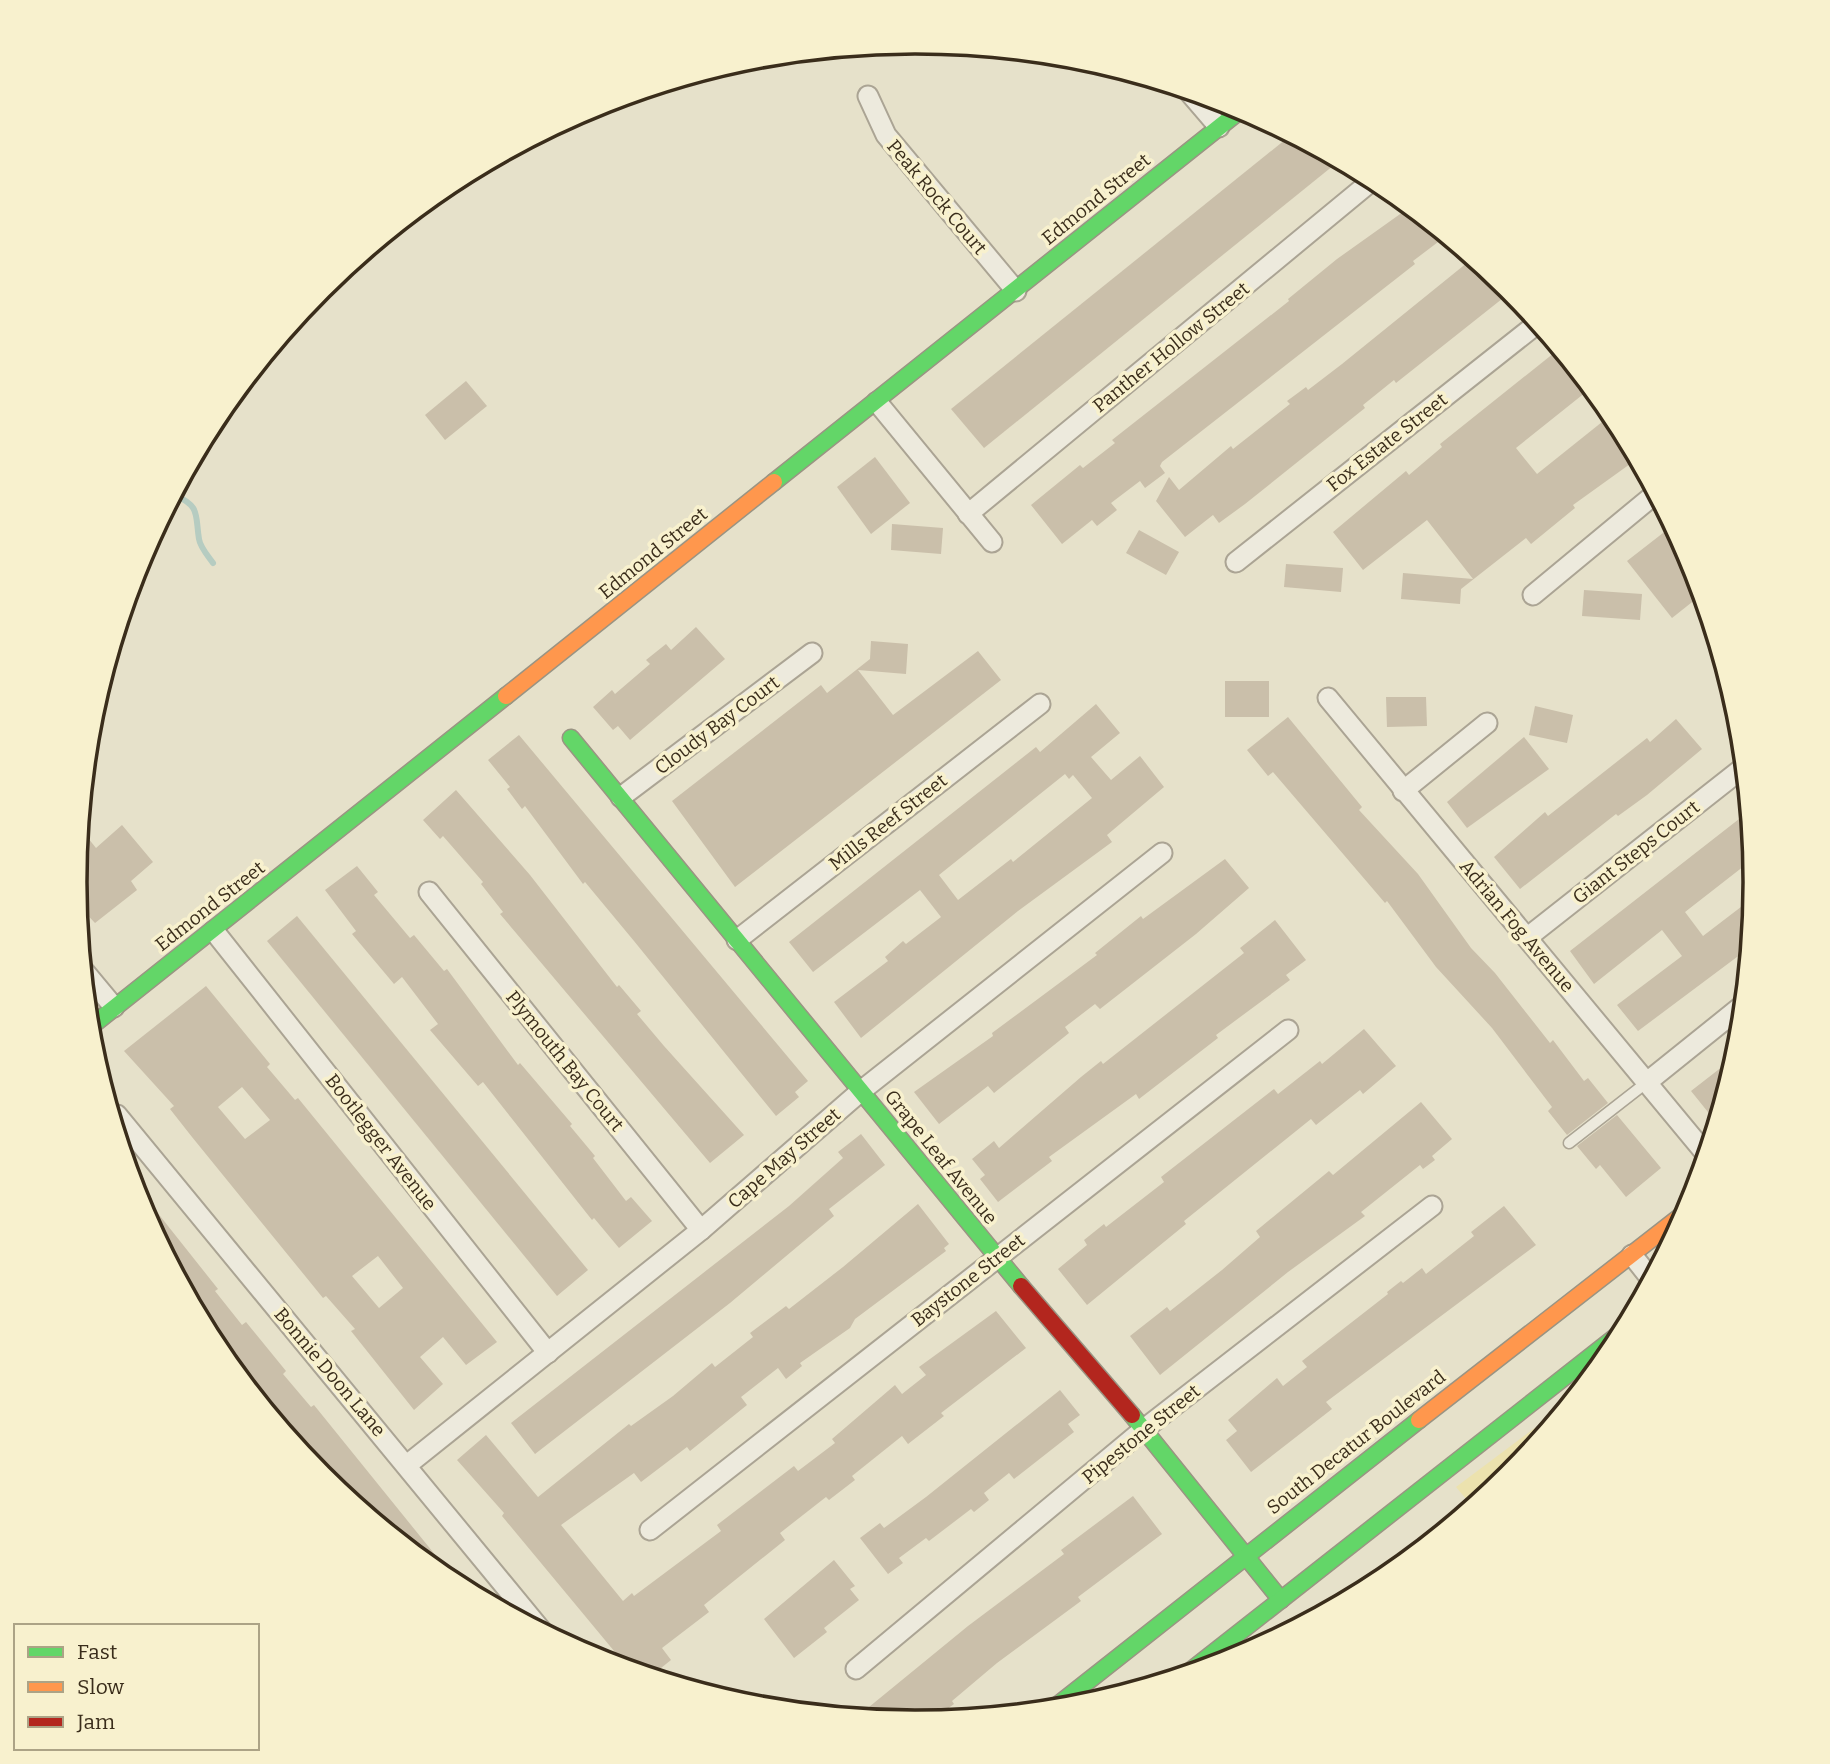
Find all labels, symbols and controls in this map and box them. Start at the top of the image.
street label: Peak Rock Court [882,135,992,259]
street label: Edmond Street [1037,148,1155,250]
street label: Panther Hollow Street [1088,277,1254,417]
street label: Fox Estate Street [1322,388,1452,496]
street label: Edmond Street [594,502,712,604]
street label: Cloudy Bay Court [650,671,784,779]
street label: Mills Reef Street [824,769,952,875]
street label: Giant Steps Court [1568,795,1704,909]
street label: Adrian Fog Avenue [1455,855,1579,997]
street label: Edmond Street [151,856,269,956]
street label: Plymouth Bay Court [501,986,629,1136]
street label: Bootlegger Avenue [321,1069,441,1215]
street label: Grape Leaf Avenue [880,1085,1002,1229]
street label: Cape May Street [723,1103,845,1213]
street label: Baystone Street [907,1228,1029,1331]
street label: Bonnie Doon Lane [269,1303,391,1441]
street label: South Decatur Boulevard [1262,1365,1450,1519]
street label: Pipestone Street [1077,1379,1205,1489]
legend [14,1624,259,1750]
text: Fast [77,1639,118,1665]
text: Slow [77,1674,124,1700]
text: Jam [76,1709,115,1735]

